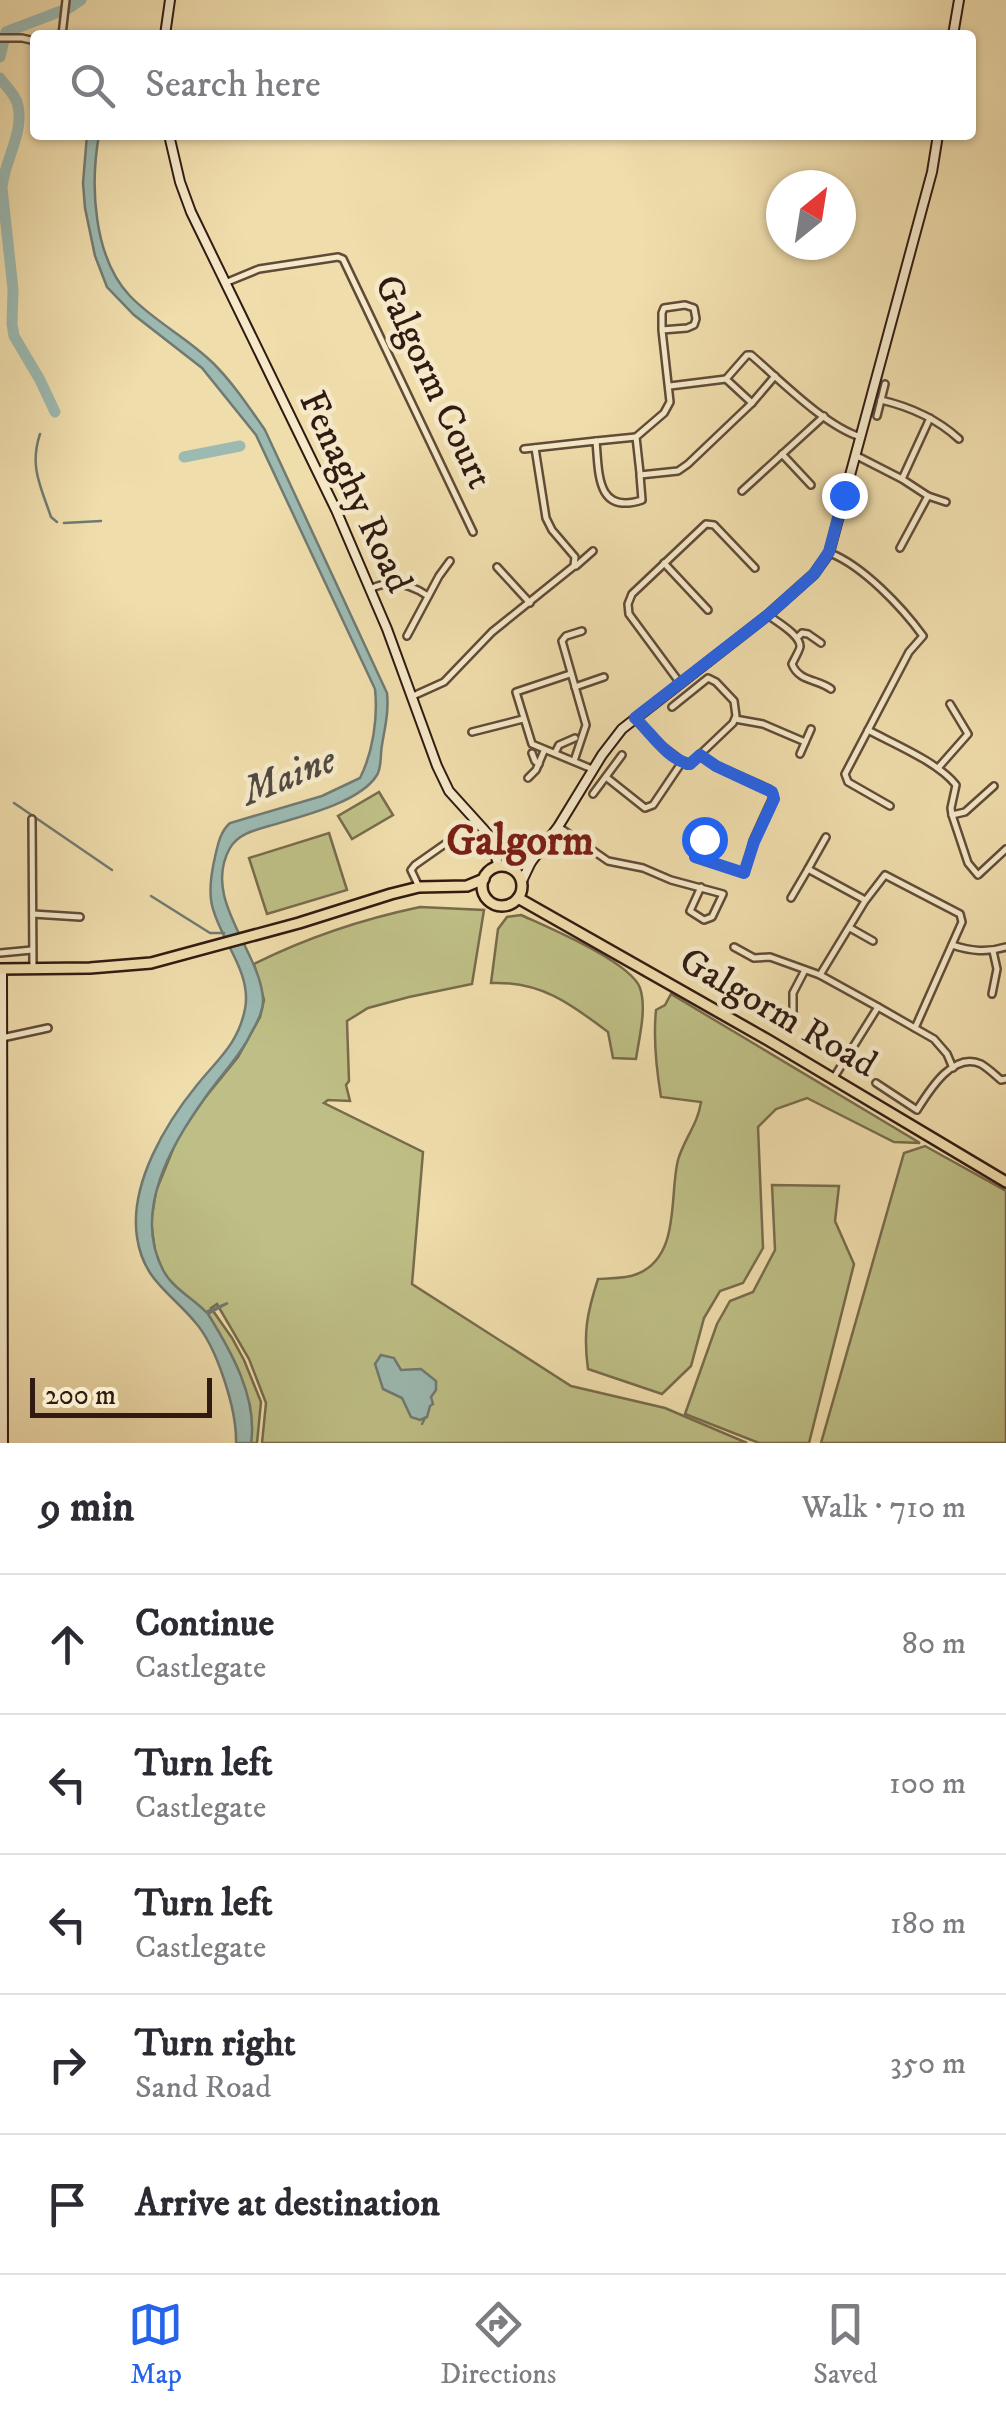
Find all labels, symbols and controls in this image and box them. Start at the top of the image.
search box [30,30,976,140]
icon: search [65,58,120,113]
text: Search here [145,61,321,109]
north arrow [766,170,856,260]
street label: Galgorm Court [363,268,503,496]
street label: Fenaghy Road [287,383,423,601]
route end [822,473,868,519]
water label: Maine [232,735,345,819]
district label: Galgorm [446,816,594,868]
route start [682,817,728,863]
street label: Galgorm Road [671,937,886,1089]
scale bar [30,1373,212,1418]
text: 200 m [45,1378,116,1413]
text: 9 min [40,1482,134,1534]
text: Walk · 710 m [801,1488,966,1528]
text: Continue [135,1600,274,1648]
icon: ahead [40,1617,95,1672]
text: 80 m [902,1624,966,1664]
text: Castlegate [135,1648,266,1688]
text: Turn left [135,1740,273,1788]
icon: left [40,1757,95,1812]
text: 100 m [889,1764,966,1804]
text: Castlegate [135,1788,266,1828]
text: Turn left [135,1880,273,1928]
icon: left [40,1897,95,1952]
text: 180 m [890,1904,966,1944]
text: Castlegate [135,1928,266,1968]
text: Turn right [135,2020,296,2068]
icon: right [40,2037,95,2092]
text: 350 m [890,2044,966,2084]
text: Sand Road [135,2068,271,2108]
icon: arrive [40,2177,95,2232]
text: Arrive at destination [135,2180,440,2228]
tab: Map [128,2297,183,2392]
tab: Directions [440,2297,556,2392]
tab: Saved [813,2297,878,2392]

